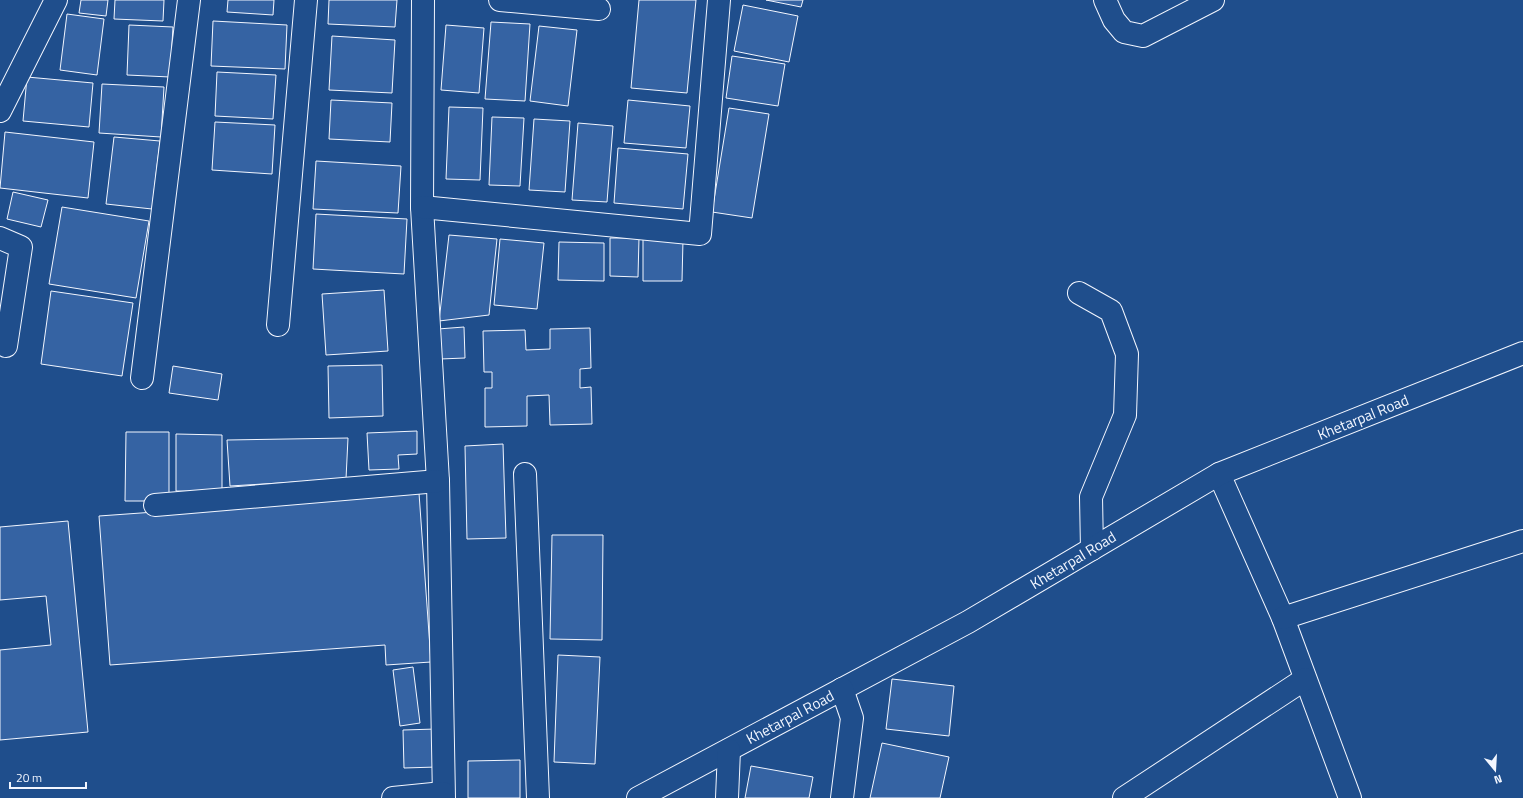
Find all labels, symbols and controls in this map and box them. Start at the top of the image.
street label: Khetarpal Road [1314,388,1412,446]
street label: Khetarpal Road [1026,525,1120,595]
street label: Khetarpal Road [742,684,838,750]
north arrow [1475,750,1515,790]
scale bar [10,764,86,790]
text: 20 m [16,768,42,787]
text: N [1492,771,1504,788]

